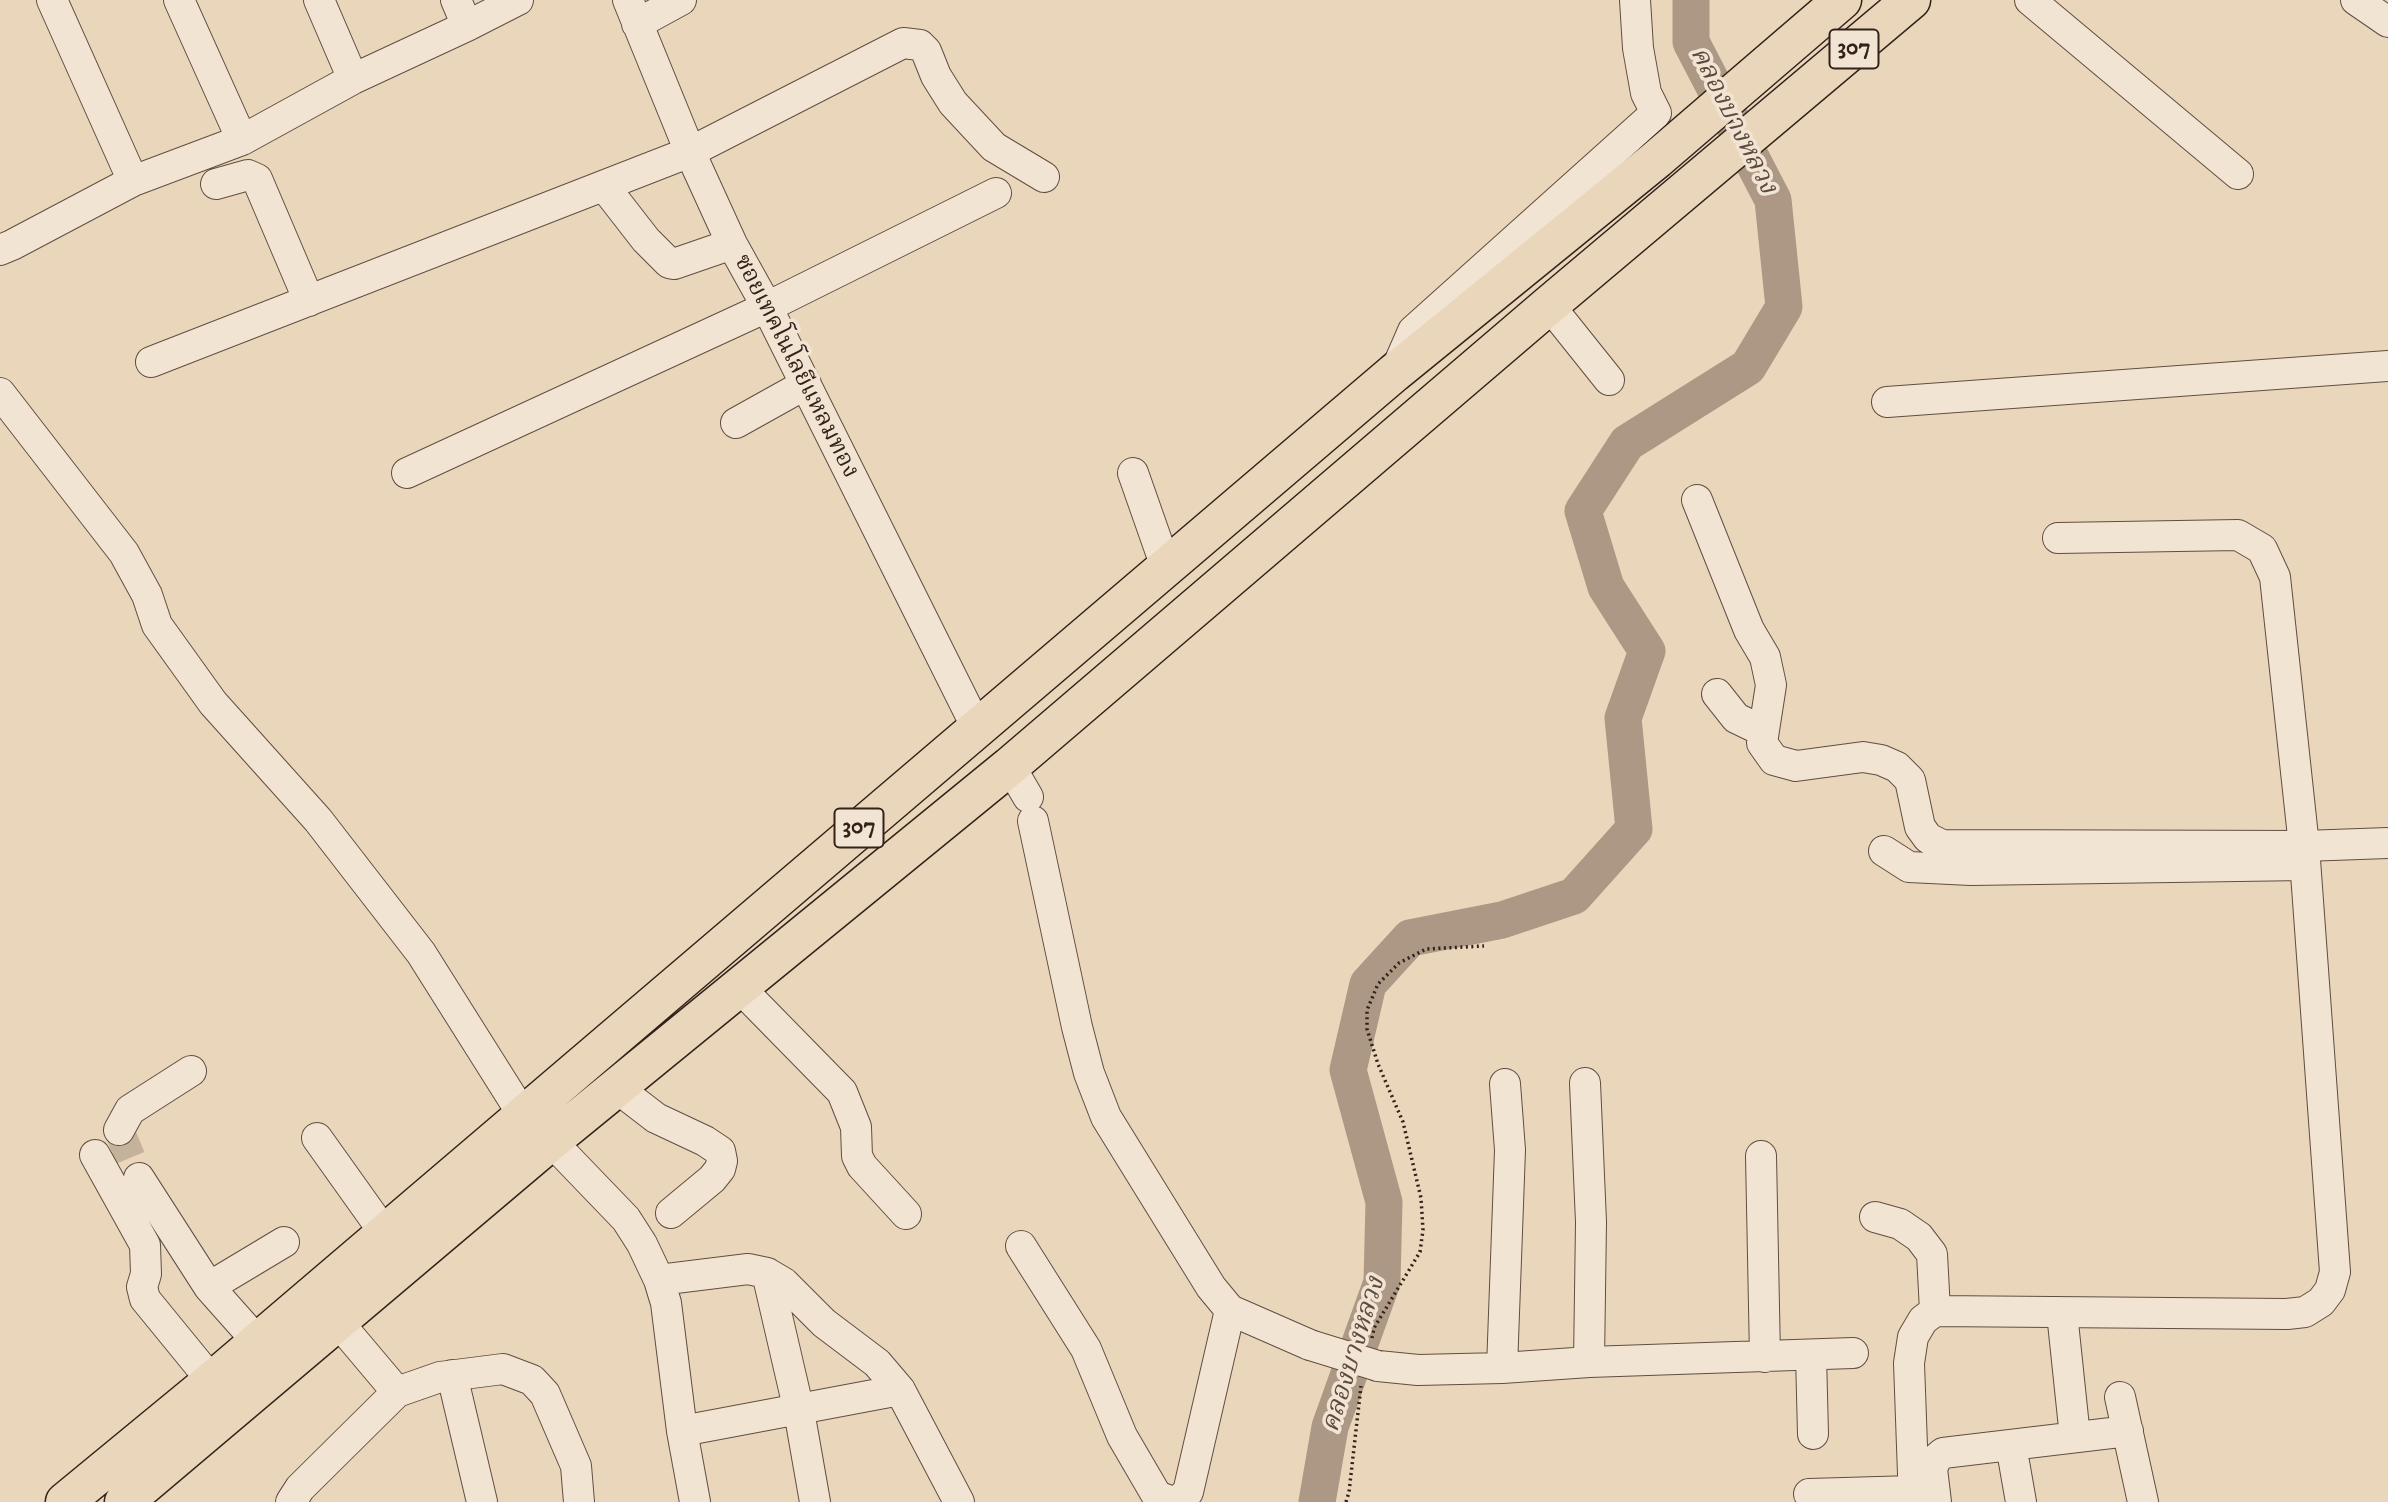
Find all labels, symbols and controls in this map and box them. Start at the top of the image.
road number: 307 [1829,30,1878,68]
water label: คลองบางหลวง [1682,42,1782,200]
street label: ซอยเทคโนโลยีแหลมทอง [726,250,864,484]
road number: 307 [834,808,884,848]
water label: คลองบางหลวง [1317,1274,1393,1436]

